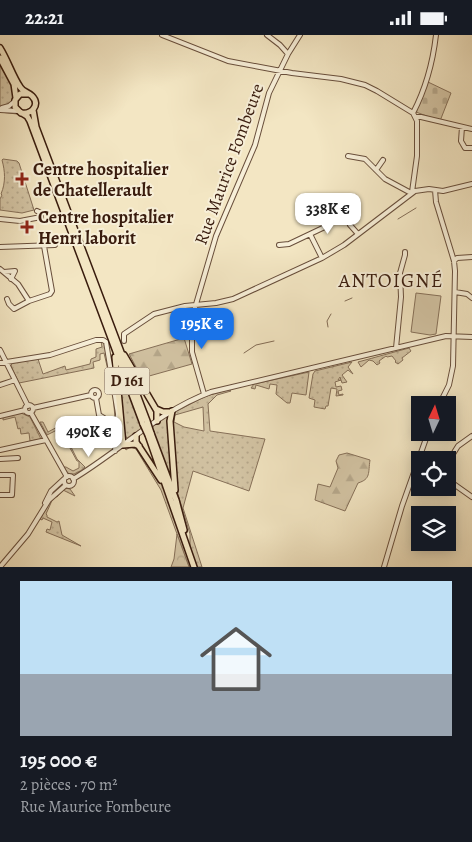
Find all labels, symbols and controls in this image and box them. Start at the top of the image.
text: 22:21 [25,5,64,31]
street label: Rue Maurice Fombeure [189,80,269,248]
place label: Centre hospitalier de Chatellerault [33,157,169,202]
marker: Centre hospitalier de Chatellerault [15,172,29,186]
pin: 338K € [287,193,369,235]
text: 338K € [306,198,350,220]
place label: Centre hospitalier Henri laborit [38,205,174,250]
marker: Centre hospitalier Henri laborit [20,220,34,234]
district label: ANTOIGNÉ [338,267,443,294]
pin: 195K € [161,307,243,350]
text: 195K € [181,313,223,335]
road number: D 161 [104,367,150,395]
north arrow [411,396,456,441]
map controls [411,396,456,551]
pin: 490K € [48,415,130,458]
text: 490K € [66,421,112,443]
button: locate [411,451,456,496]
button: layers [411,506,456,551]
icon: home [191,614,281,704]
text: 195 000 € [20,746,97,774]
text: 2 pièces · 70 m² [20,774,118,796]
text: Rue Maurice Fombeure [20,796,171,818]

